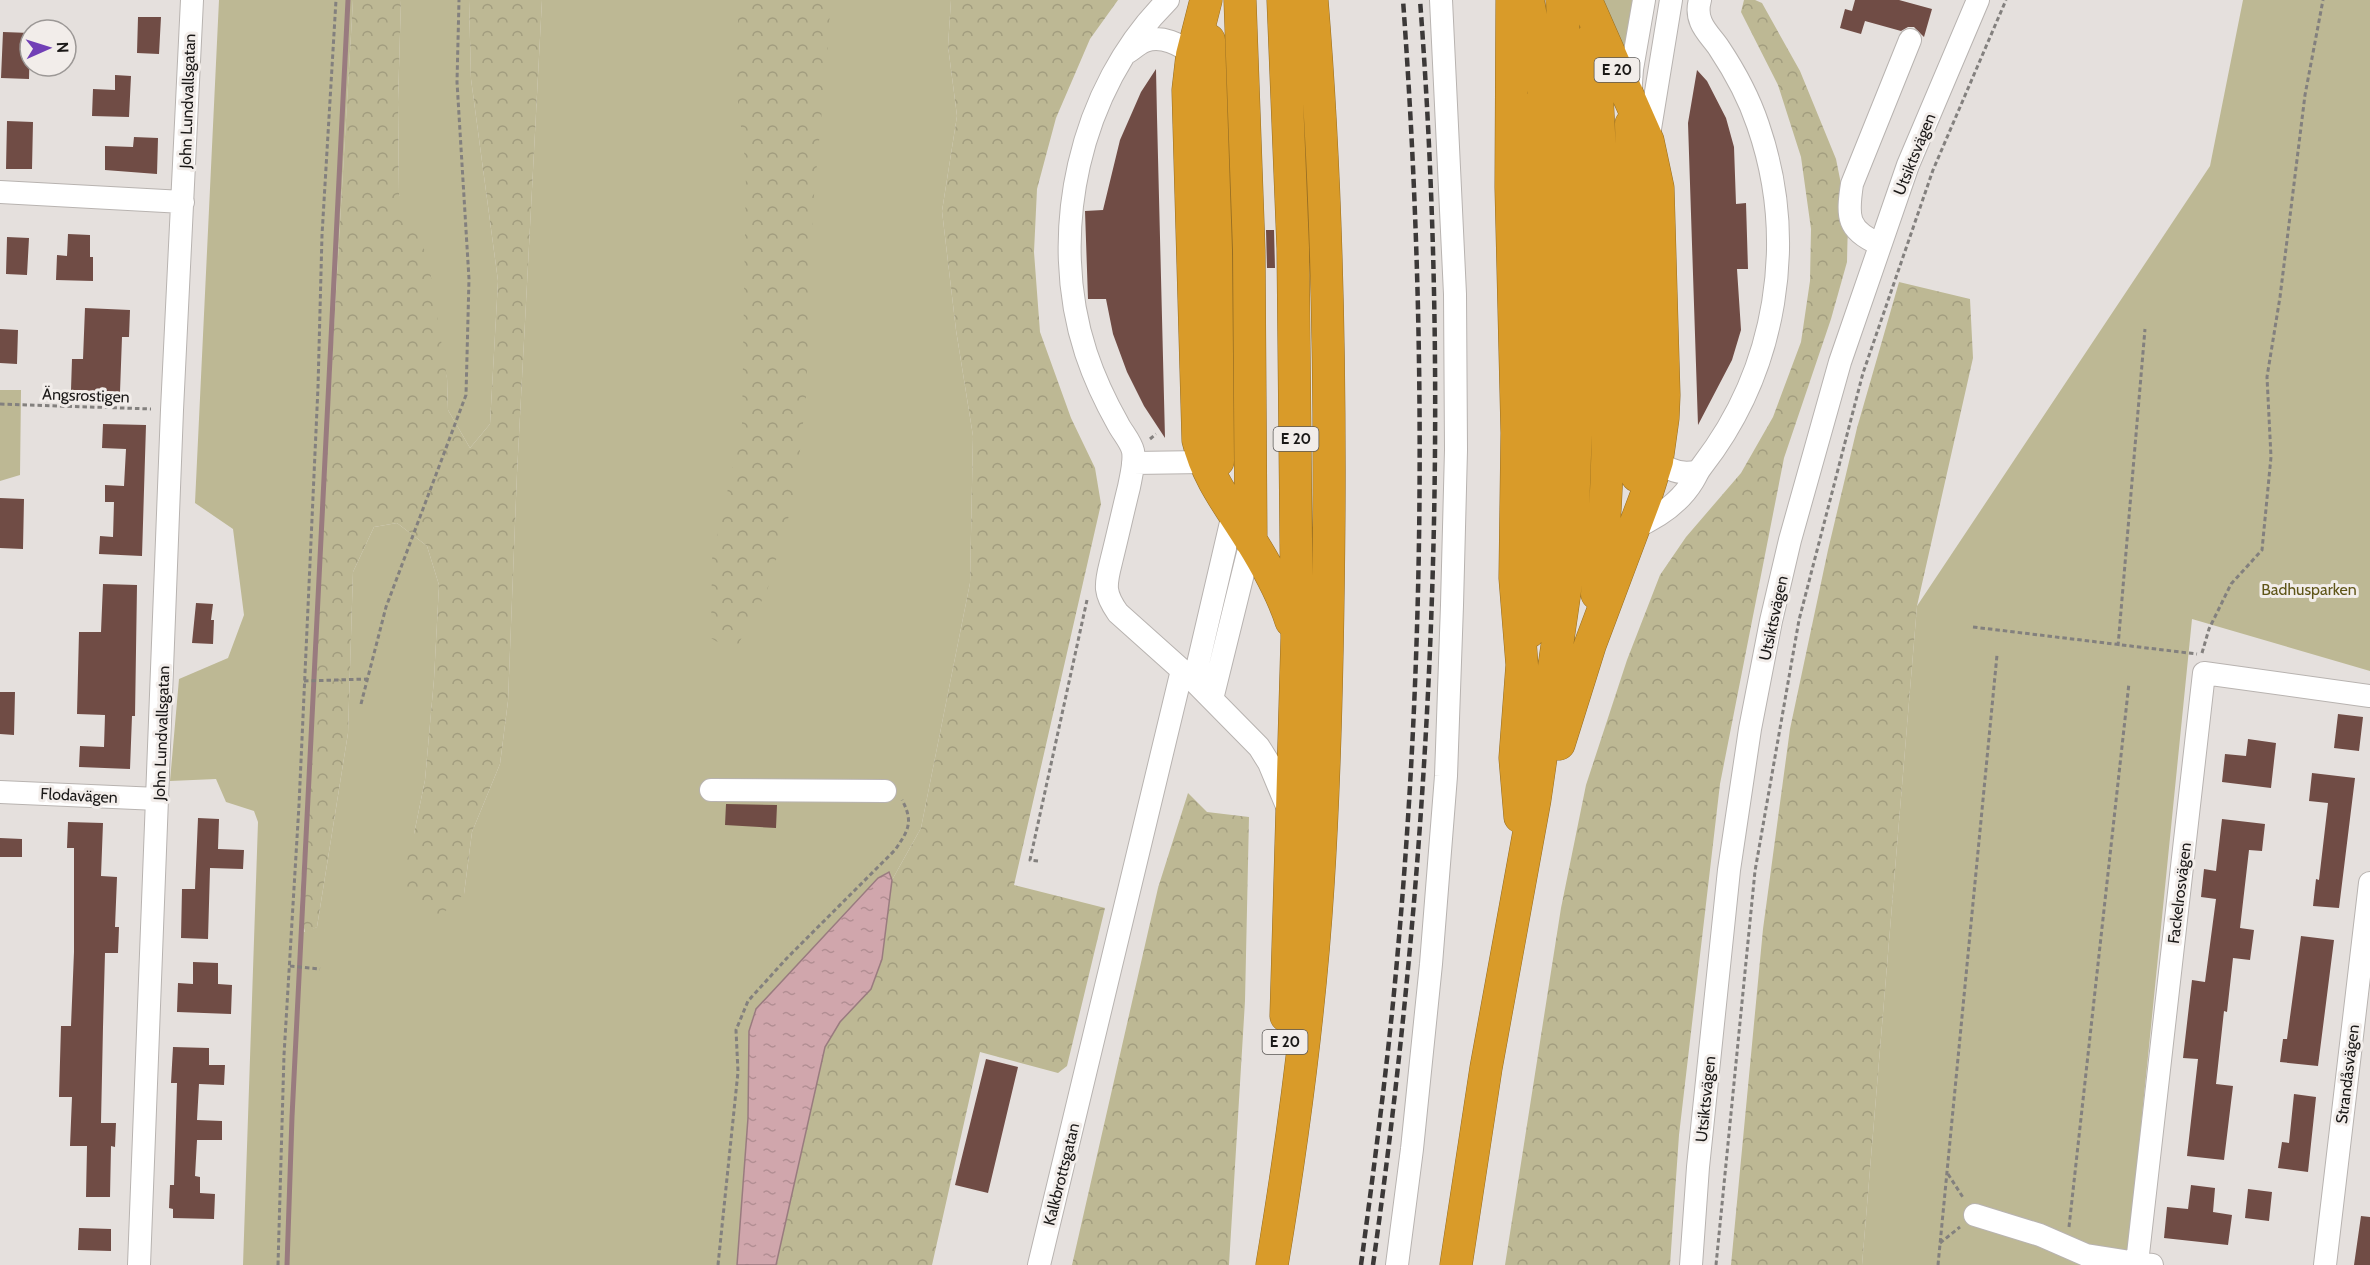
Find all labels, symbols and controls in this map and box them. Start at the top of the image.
north arrow [18,18,78,78]
street label: John Lundvallsgatan [176,33,199,170]
text: N [53,41,72,53]
road number: E 20 [1594,58,1640,82]
street label: Utsiktsvägen [1889,110,1940,198]
street label: Ängsrostigen [42,384,130,407]
road number: E 20 [1274,427,1318,451]
street label: Utsiktsvägen [1755,574,1792,662]
park label: Badhusparken [2261,580,2357,599]
street label: John Lundvallsgatan [150,665,173,802]
street label: Flodavägen [40,784,118,807]
street label: Fackelrosvägen [2164,841,2195,945]
street label: Strandåsvägen [2332,1023,2363,1125]
road number: E 20 [1262,1030,1308,1054]
street label: Utsiktsvägen [1692,1055,1719,1143]
street label: Kalkbrottsgatan [1040,1121,1083,1227]

